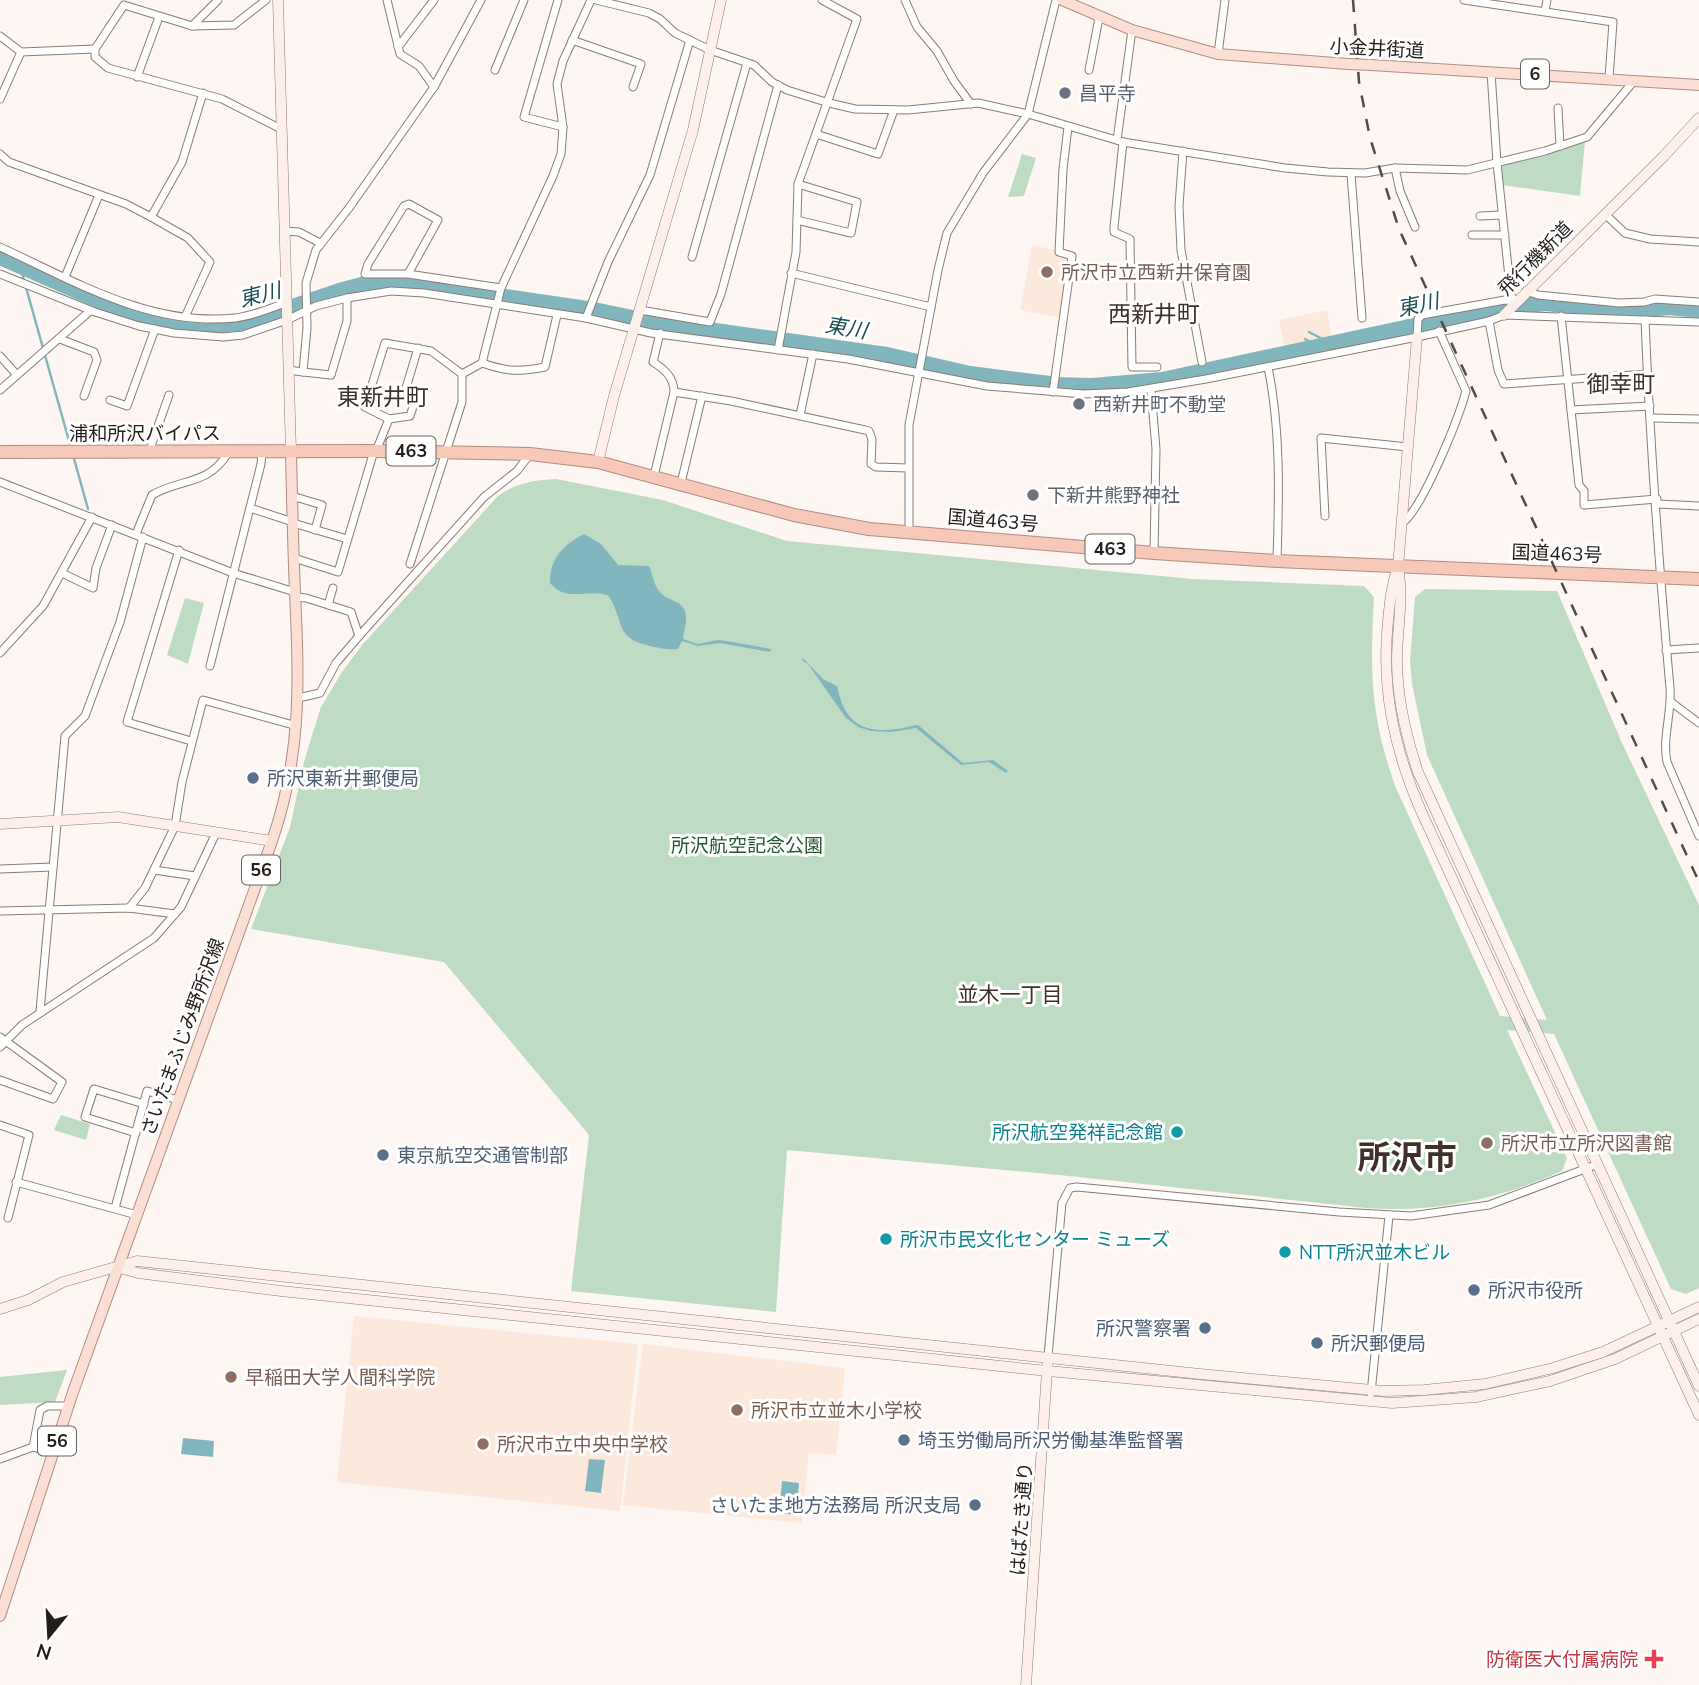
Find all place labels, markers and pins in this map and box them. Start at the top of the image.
place label: 昌平寺 [1079,81,1136,107]
marker: 昌平寺 [1057,85,1073,101]
place label: 所沢市立西新井保育園 [1061,260,1251,286]
marker: 所沢市立西新井保育園 [1039,264,1055,280]
place label: 西新井町不動堂 [1093,392,1226,418]
marker: 西新井町不動堂 [1071,396,1087,412]
place label: 下新井熊野神社 [1047,483,1180,509]
marker: 下新井熊野神社 [1025,487,1041,503]
place label: 所沢東新井郵便局 [267,766,419,792]
marker: 所沢東新井郵便局 [245,770,261,786]
place label: 所沢航空発祥記念館 [992,1120,1163,1146]
marker: 所沢航空発祥記念館 [1169,1124,1185,1140]
place label: 所沢市立所沢図書館 [1501,1131,1672,1157]
marker: 所沢市立所沢図書館 [1479,1135,1495,1151]
place label: 東京航空交通管制部 [397,1143,568,1169]
marker: 東京航空交通管制部 [375,1147,391,1163]
place label: 所沢市民文化センター ミューズ [900,1227,1170,1253]
marker: 所沢市民文化センター ミューズ [878,1231,894,1247]
place label: NTT所沢並木ビル [1299,1240,1450,1266]
marker: NTT所沢並木ビル [1277,1244,1293,1260]
place label: 所沢市役所 [1488,1278,1583,1304]
marker: 所沢市役所 [1466,1282,1482,1298]
place label: 所沢警察署 [1096,1316,1191,1342]
marker: 所沢警察署 [1197,1320,1213,1336]
place label: 所沢郵便局 [1331,1331,1426,1357]
marker: 所沢郵便局 [1309,1335,1325,1351]
place label: 早稲田大学人間科学院 [245,1365,435,1391]
marker: 早稲田大学人間科学院 [223,1369,239,1385]
place label: 所沢市立並木小学校 [751,1398,922,1424]
marker: 所沢市立並木小学校 [729,1402,745,1418]
place label: 埼玉労働局所沢労働基準監督署 [918,1428,1184,1454]
place label: 所沢市立中央中学校 [497,1432,668,1458]
marker: 埼玉労働局所沢労働基準監督署 [896,1432,912,1448]
marker: 所沢市立中央中学校 [475,1436,491,1452]
place label: さいたま地方法務局 所沢支局 [710,1493,961,1519]
marker: さいたま地方法務局 所沢支局 [967,1497,983,1513]
place label: 防衛医大付属病院 [1486,1647,1638,1673]
marker: 防衛医大付属病院 [1644,1649,1664,1669]

